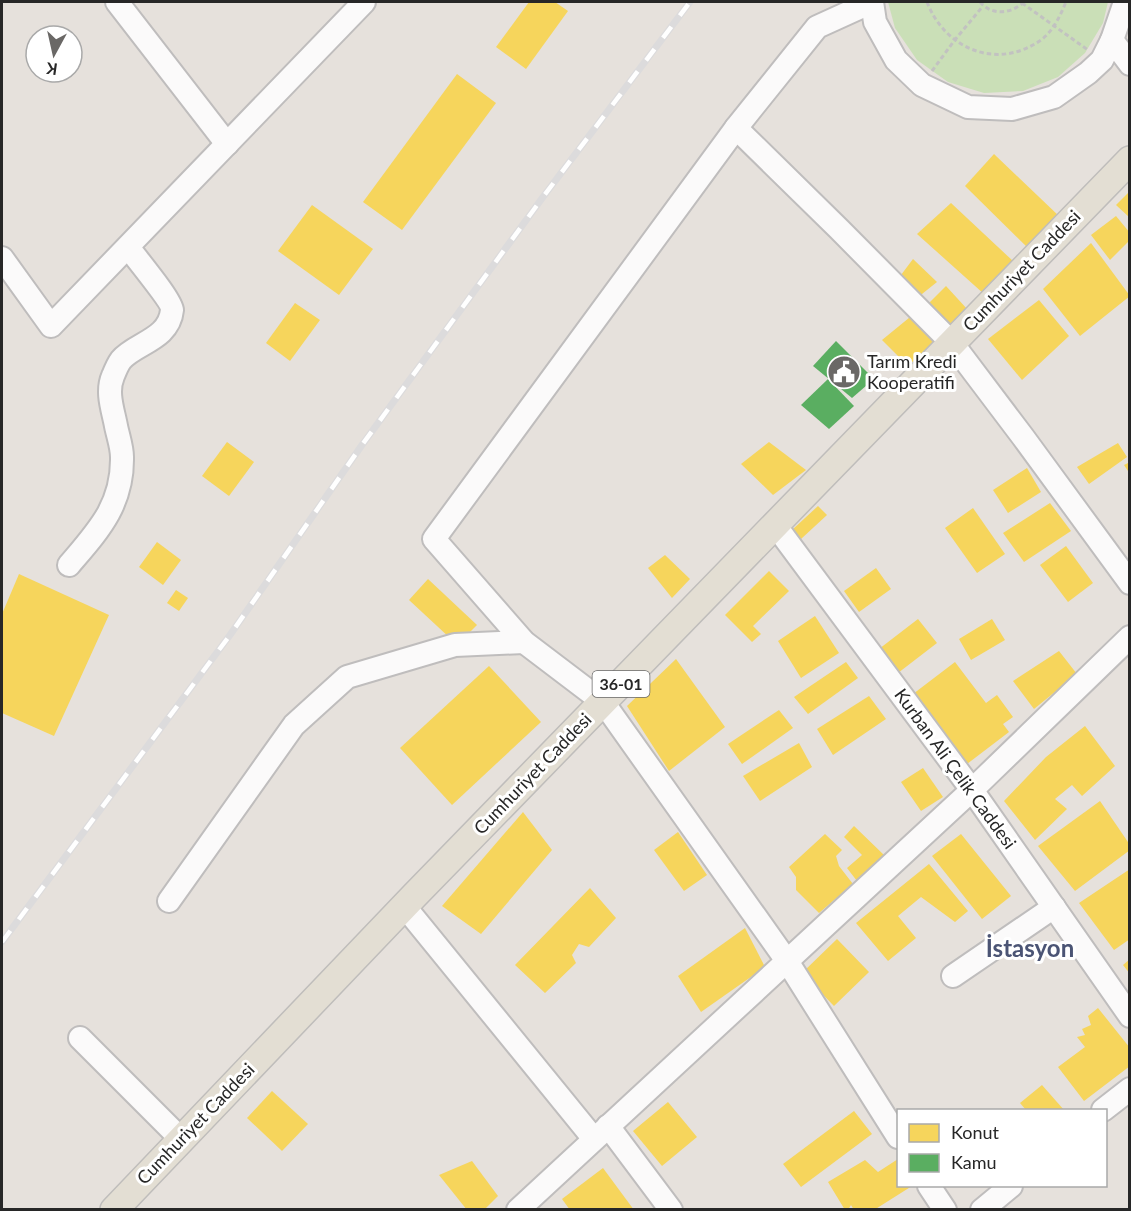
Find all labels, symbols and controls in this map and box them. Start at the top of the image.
north arrow [24,24,84,84]
text: K [44,59,59,80]
street label: Cumhuriyet Caddesi [958,205,1085,335]
place label: Tarım Kredi Kooperatifi [867,350,957,393]
public building icon: Tarım Kredi Kooperatifi [826,354,862,390]
road number: 36-01 [592,671,650,697]
street label: Kurban Ali Çelik Caddesi [890,684,1021,853]
street label: Cumhuriyet Caddesi [469,708,596,838]
district label: İstasyon [986,933,1074,962]
street label: Cumhuriyet Caddesi [132,1058,259,1188]
legend [897,1109,1107,1187]
text: Konut [951,1121,1000,1143]
text: Kamu [951,1151,997,1173]

